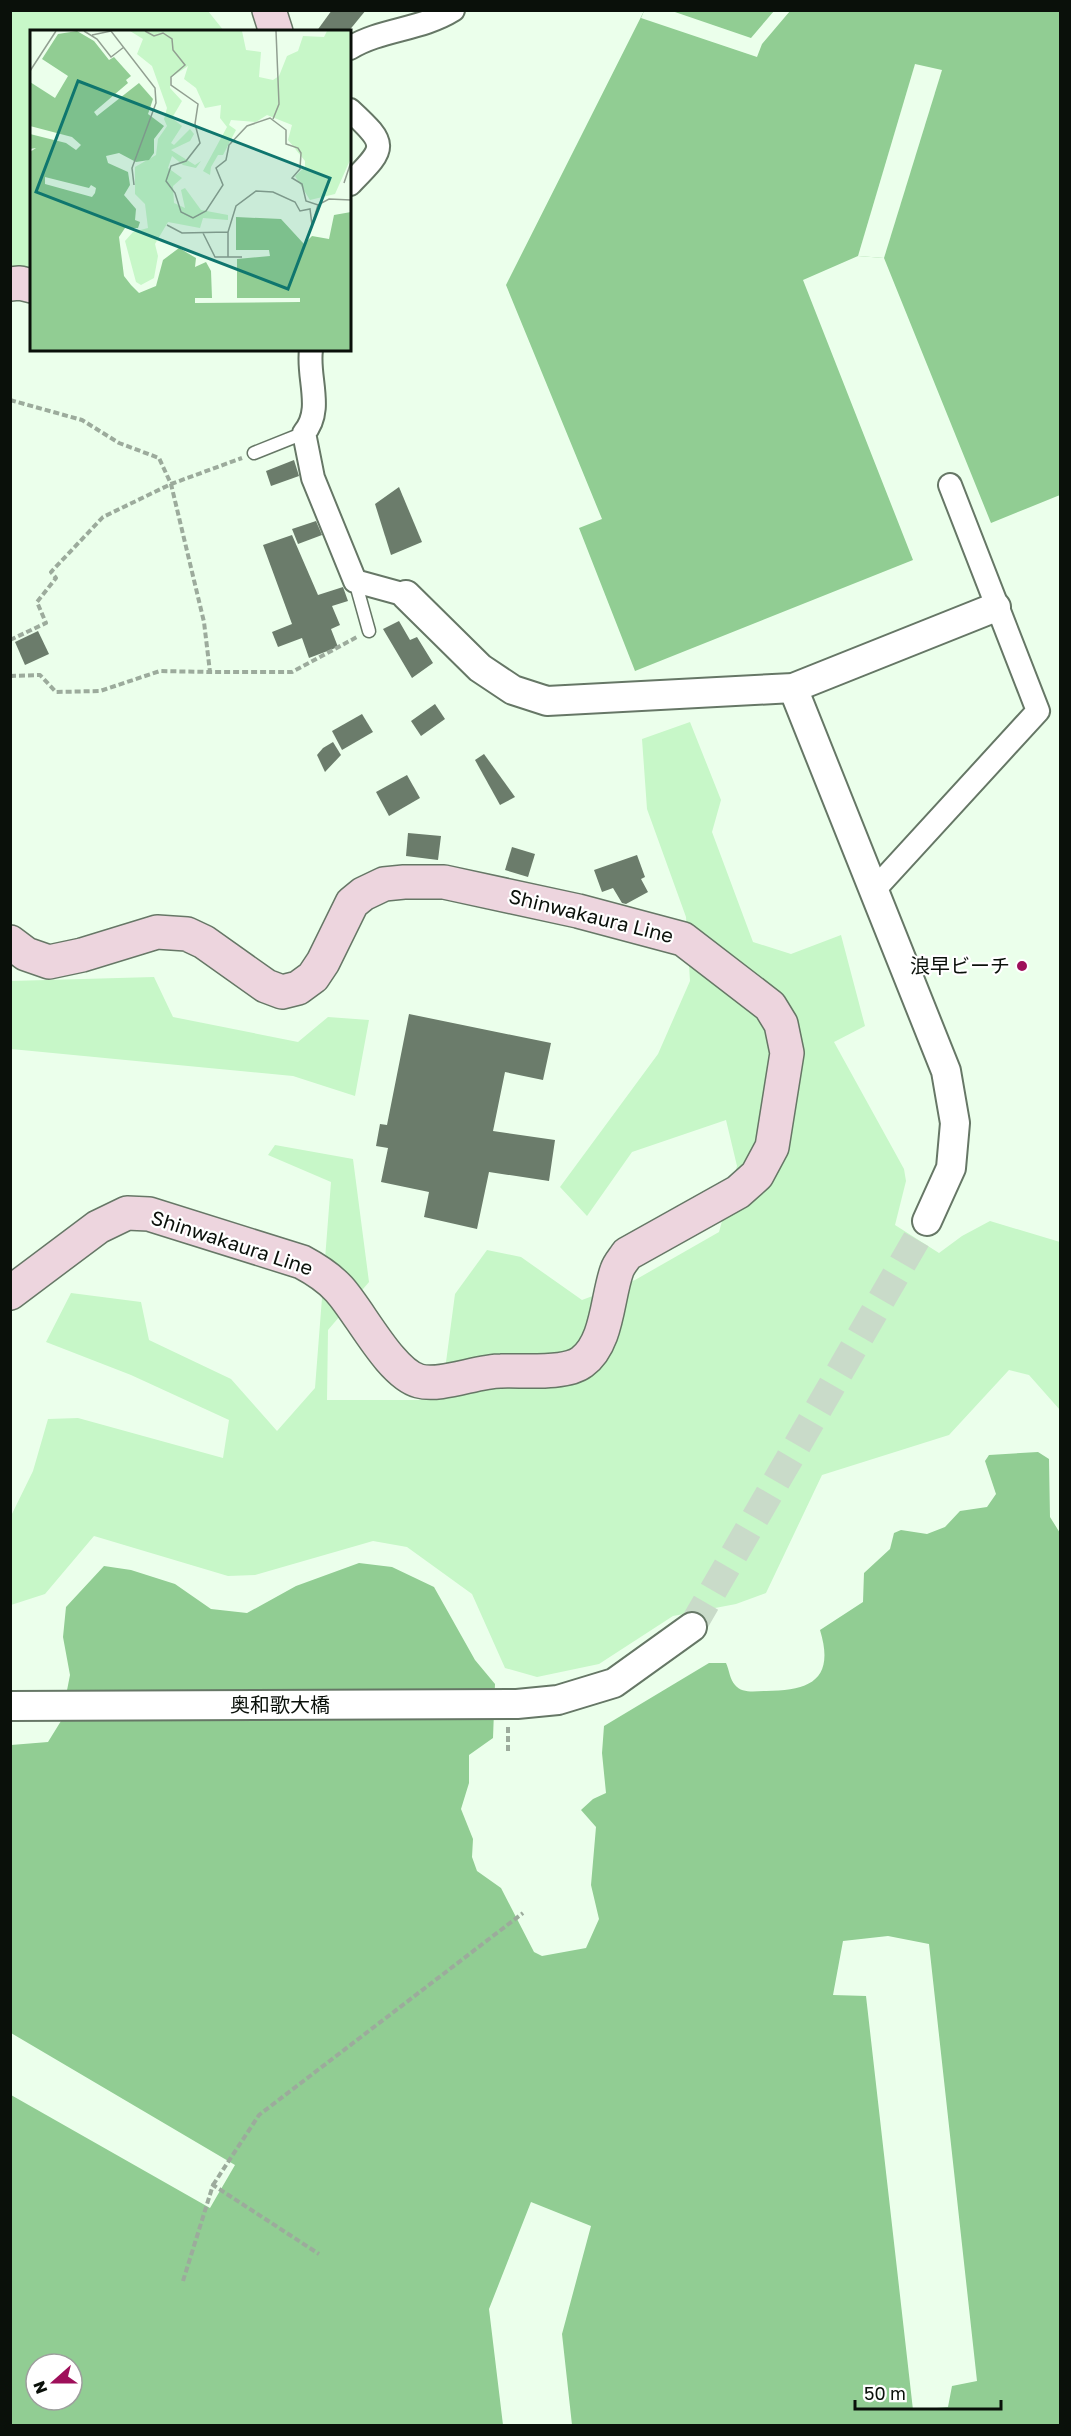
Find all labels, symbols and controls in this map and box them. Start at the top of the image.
inset map [30,30,351,351]
street label: Shinwakaura Line [506,883,676,947]
place label: 浪早ビーチ [910,953,1010,977]
marker: 浪早ビーチ [1015,959,1029,973]
street label: Shinwakaura Line [148,1205,316,1280]
street label: 奥和歌大橋 [230,1692,330,1716]
north arrow [24,2352,84,2412]
scale bar [855,2373,1000,2411]
text: N [28,2378,52,2397]
text: 50 m [864,2382,906,2404]

